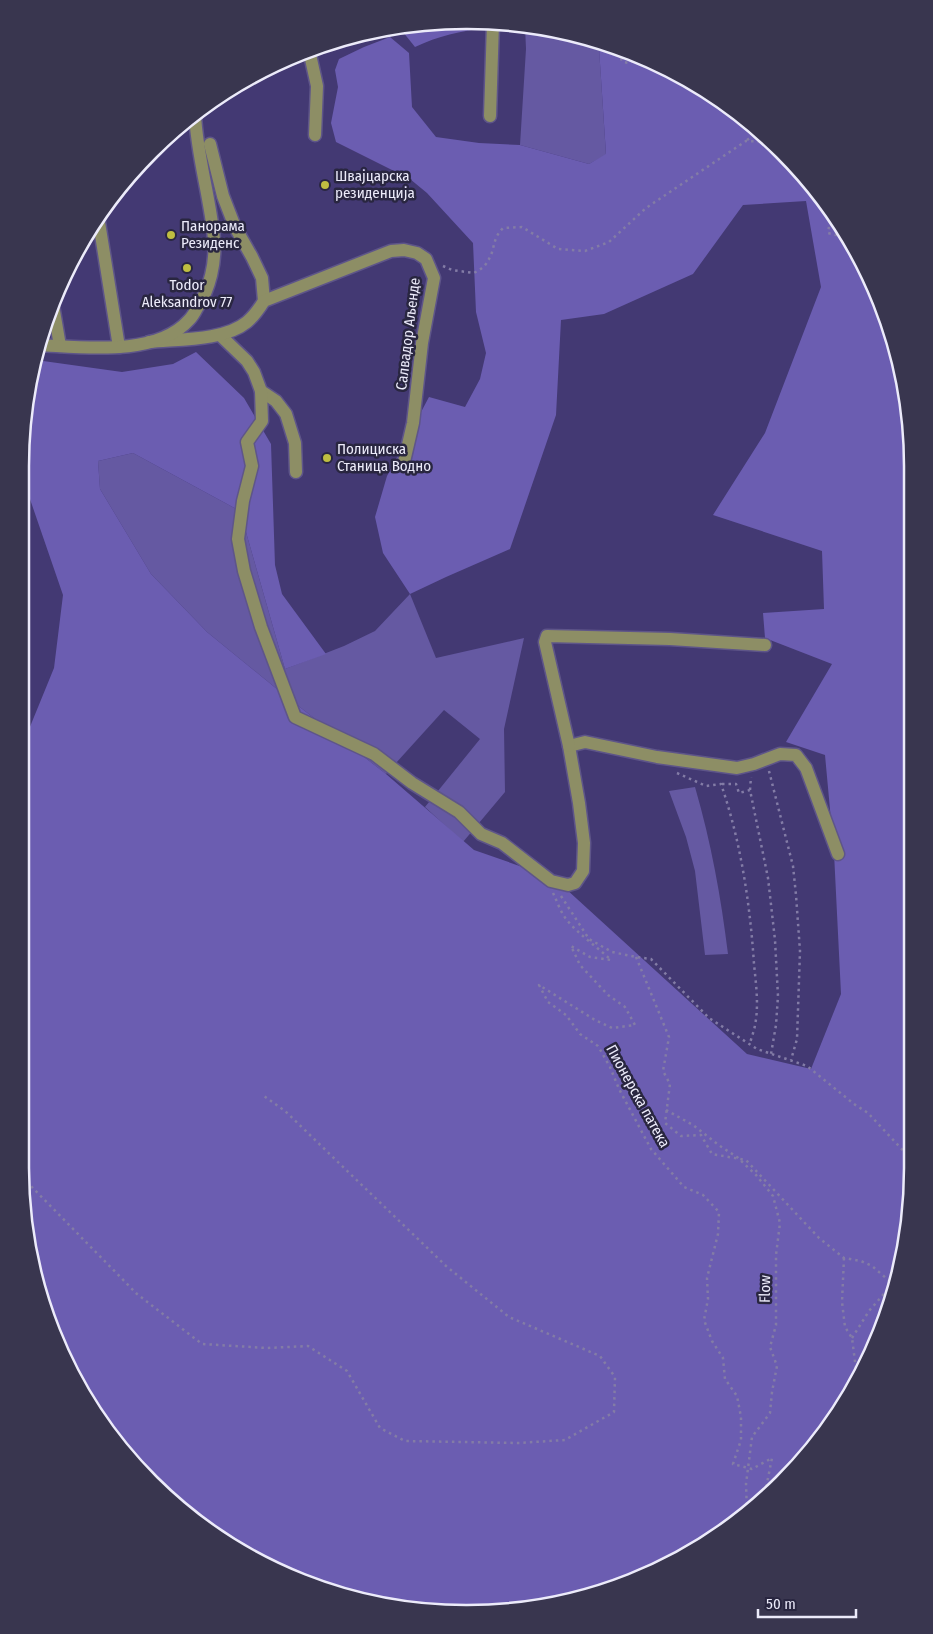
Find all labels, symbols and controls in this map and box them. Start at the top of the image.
place label: Швајцарска резиденција [335,167,415,202]
marker: Швајцарска резиденција [319,179,331,191]
place label: Панорама Резиденс [181,217,245,252]
marker: Панорама Резиденс [165,229,177,241]
marker: Todor Aleksandrov 77 [181,262,193,274]
place label: Todor Aleksandrov 77 [142,276,232,311]
street label: Салвадор Аљенде [392,277,424,391]
place label: Полициска Станица Водно [337,440,431,475]
marker: Полициска Станица Водно [321,452,333,464]
street label: Пионерска патека [602,1041,674,1151]
street label: Flow [756,1275,774,1303]
scale bar [758,1586,856,1618]
text: 50 m [766,1595,796,1613]

